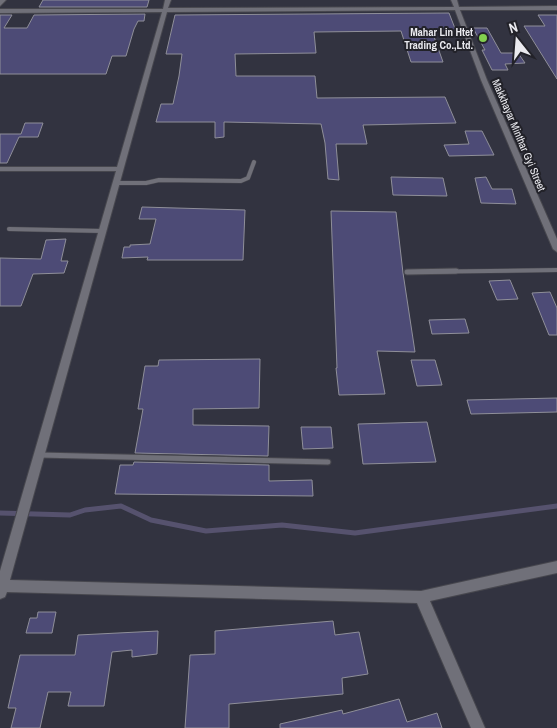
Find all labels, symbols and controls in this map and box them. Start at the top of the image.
north arrow [492,15,542,65]
text: N [507,18,520,37]
place label: Mahar Lin Htet Trading Co.,Ltd. [404,25,473,52]
marker: Mahar Lin Htet Trading Co.,Ltd. [477,32,489,44]
street label: Makkhayar Minthar Gyi Street [489,77,549,194]

